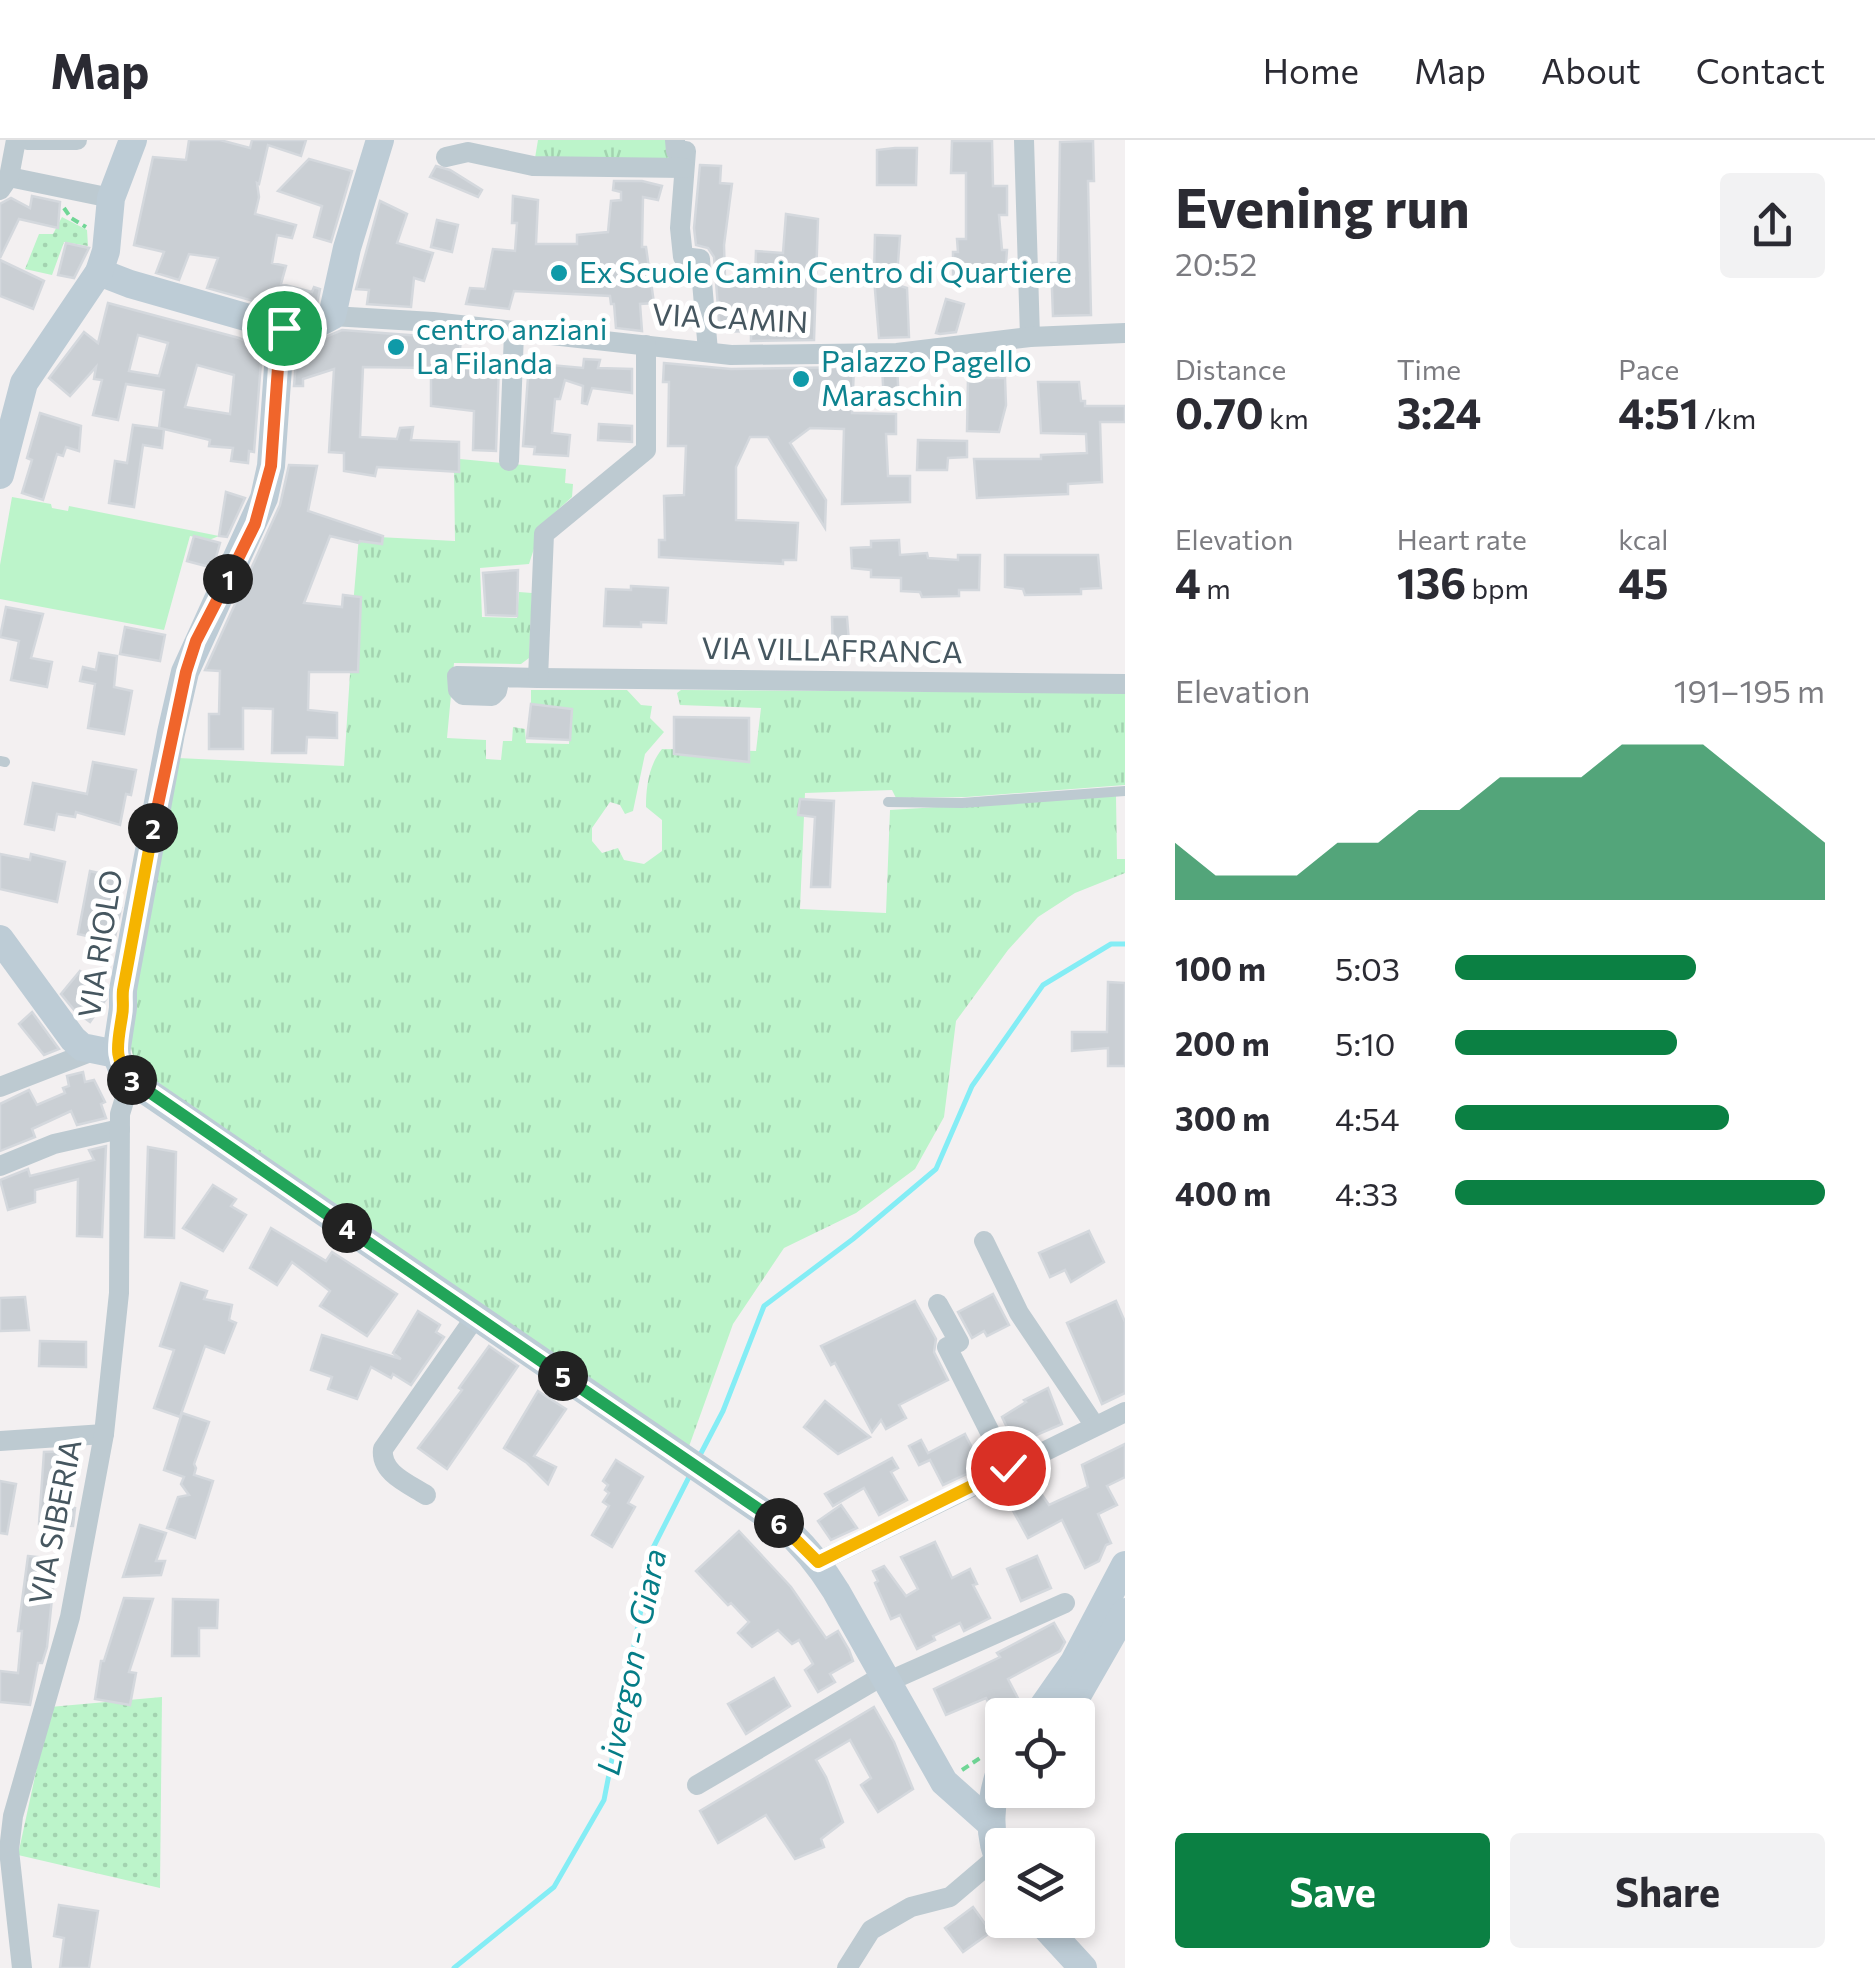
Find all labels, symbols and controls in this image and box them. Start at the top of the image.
text: Map [50,40,149,99]
text: Home [1263,48,1359,91]
text: Map [1414,48,1486,91]
text: About [1541,48,1641,91]
text: Contact [1696,48,1825,91]
text: Evening run [1175,172,1470,239]
button: share [1720,173,1825,278]
text: 20:52 [1175,243,1257,283]
place label: Ex Scuole Camin Centro di Quartiere [579,252,1072,289]
marker: Ex Scuole Camin Centro di Quartiere [548,262,570,284]
pin [242,286,327,371]
street label: VIA CAMIN [651,294,809,339]
icon: arrive [257,301,312,356]
place label: centro anziani La Filanda [416,309,607,380]
marker: centro anziani La Filanda [385,336,407,358]
place label: Palazzo Pagello Maraschin [821,341,1032,412]
text: Distance [1175,352,1286,386]
text: Time [1397,352,1461,386]
text: Pace [1618,352,1679,386]
marker: Palazzo Pagello Maraschin [790,368,812,390]
text: 0.70 [1175,386,1264,438]
text: 3:24 [1397,386,1481,438]
text: 4:51 [1618,386,1699,438]
text: km [1264,401,1309,435]
text: /km [1699,401,1756,435]
text: Elevation [1175,522,1293,556]
text: Heart rate [1397,522,1527,556]
text: kcal [1618,522,1668,556]
pin: 1 [203,554,253,604]
text: 4 [1175,556,1201,608]
text: 136 [1397,556,1466,608]
text: 45 [1618,556,1669,608]
text: 1 [222,562,234,596]
text: m [1201,571,1231,605]
text: bpm [1466,571,1529,605]
street label: VIA VILLAFRANCA [701,628,963,669]
text: Elevation [1175,670,1310,710]
text: 191–195 m [1674,670,1825,710]
pin: 2 [128,803,178,853]
text: 2 [145,811,161,845]
street label: VIA RIOLO [69,867,129,1020]
text: 100 m [1175,948,1266,988]
text: 5:03 [1335,948,1400,988]
text: 200 m [1175,1023,1270,1063]
text: 5:10 [1335,1023,1396,1063]
pin: 3 [107,1055,157,1105]
text: 3 [124,1063,140,1097]
text: 300 m [1175,1098,1270,1138]
text: 4:54 [1335,1098,1399,1138]
text: 400 m [1175,1173,1271,1213]
text: 4:33 [1335,1173,1398,1213]
pin: 4 [322,1203,372,1253]
text: 4 [338,1211,356,1245]
pin: 5 [538,1351,588,1401]
text: 5 [555,1359,571,1393]
pin [966,1426,1051,1511]
street label: VIA SIBERIA [19,1436,88,1607]
icon: check [981,1441,1036,1496]
pin: 6 [754,1498,804,1548]
text: 6 [770,1506,788,1540]
water label: Livergon - Giara [587,1545,674,1778]
map controls [985,1698,1095,1938]
button: locate [985,1698,1095,1808]
button: layers [985,1828,1095,1938]
button: Save [1175,1833,1490,1948]
button: Share [1510,1833,1825,1948]

